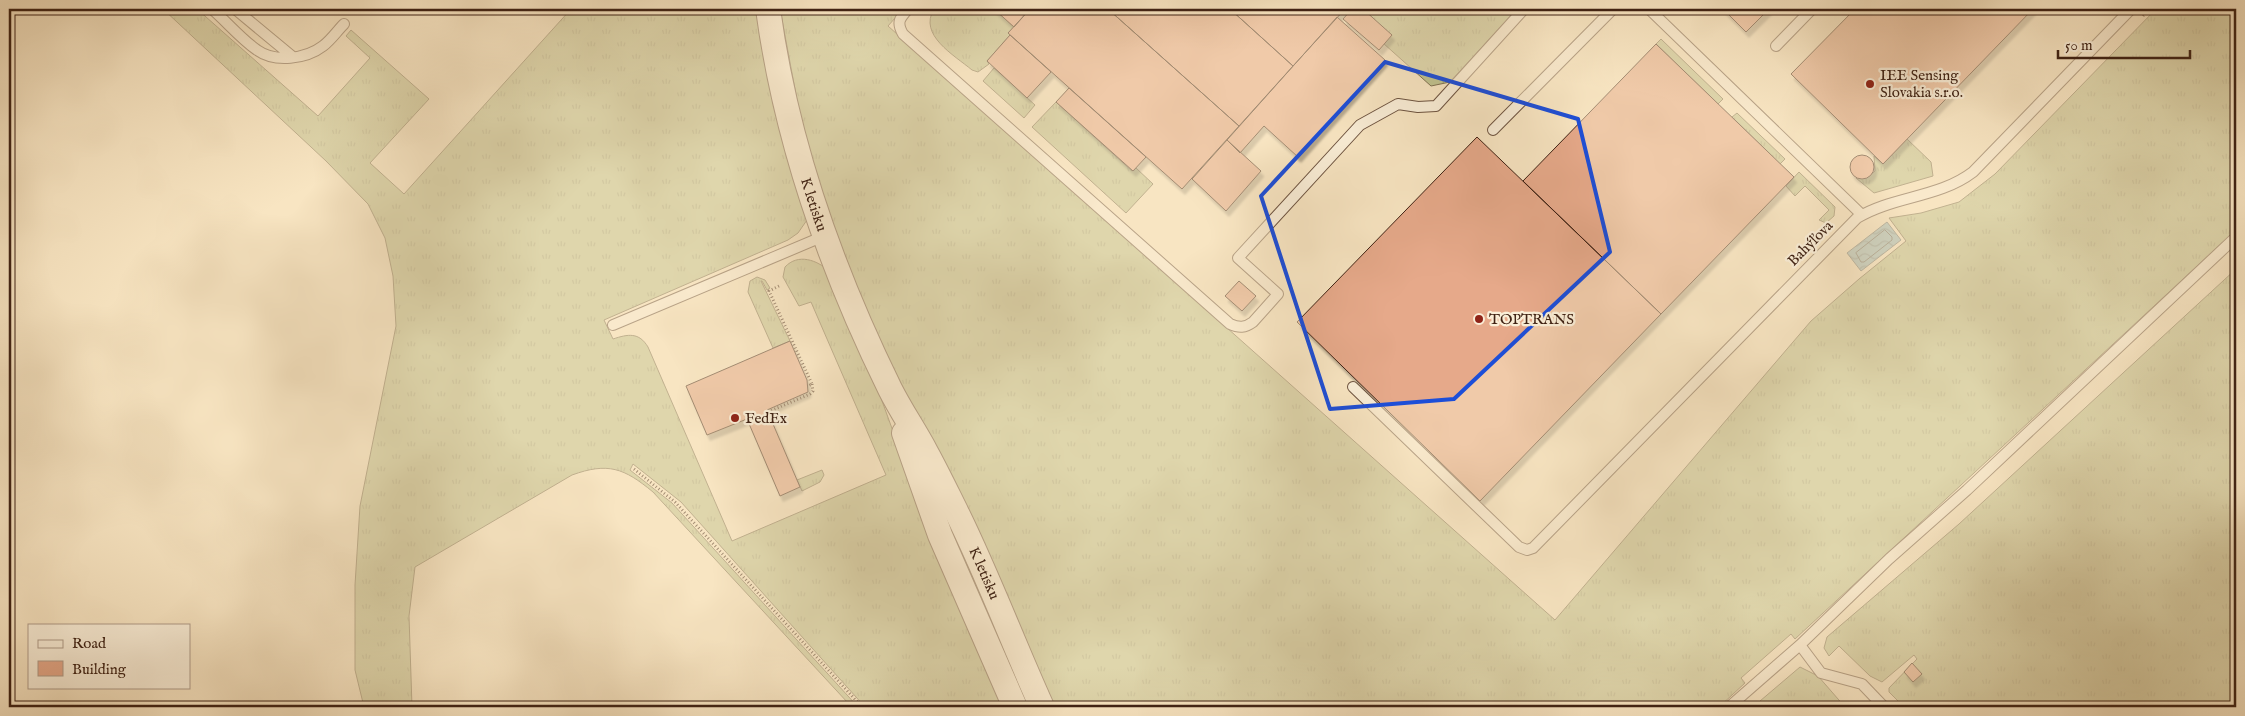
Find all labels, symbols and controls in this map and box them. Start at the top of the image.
scale bar [2058,28,2190,60]
text: 50 m [2065,36,2093,55]
place label: IEE Sensing Slovakia s.r.o. [1880,66,1963,102]
marker: IEE Sensing Slovakia s.r.o. [1864,78,1876,90]
street label: K letisku [796,175,831,234]
street label: Bahýľova [1784,216,1838,270]
place label: TOPTRANS [1489,310,1574,329]
marker: TOPTRANS [1473,313,1485,325]
place label: FedEx [745,409,788,428]
marker: FedEx [729,412,741,424]
street label: K letisku [964,544,1004,603]
legend [28,624,190,688]
text: Road [72,634,107,653]
text: Building [72,660,127,679]

